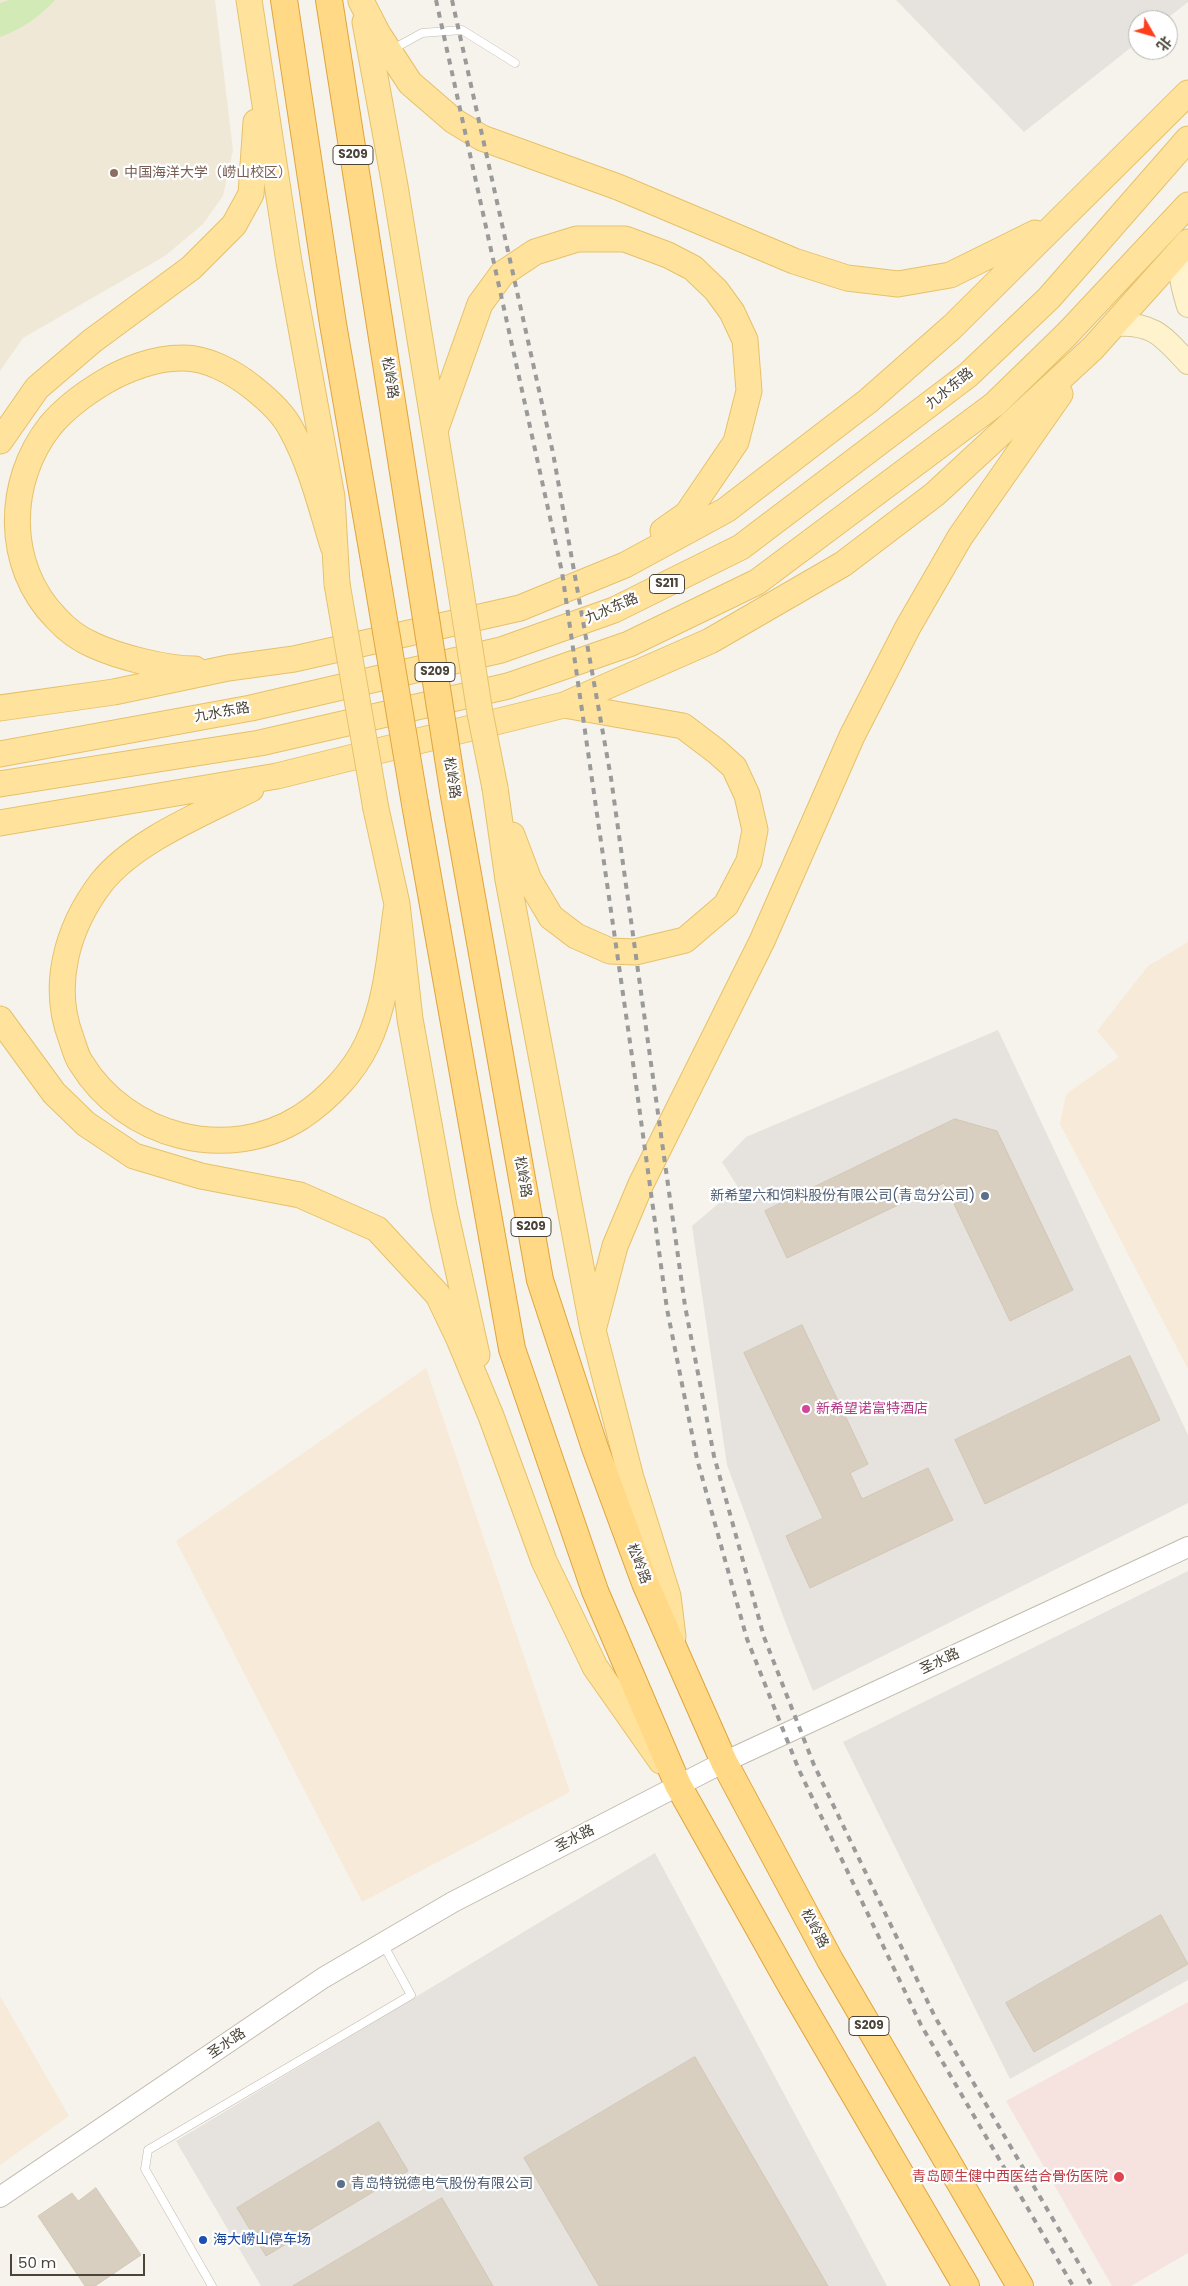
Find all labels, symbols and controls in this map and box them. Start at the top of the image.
north arrow [1128,10,1178,60]
text: 北 [1152,32,1176,55]
road number: S209 [333,146,373,164]
place label: 中国海洋大学（崂山校区） [124,165,292,181]
marker: 中国海洋大学（崂山校区） [108,167,120,179]
street label: 松岭路 [377,356,401,400]
street label: 九水东路 [923,365,977,413]
road number: S211 [650,574,684,594]
street label: 九水东路 [583,590,641,628]
road number: S209 [415,662,455,682]
street label: 九水东路 [193,700,251,726]
street label: 松岭路 [439,756,463,800]
street label: 松岭路 [510,1155,534,1199]
place label: 新希望六和饲料股份有限公司(青岛分公司) [710,1188,975,1204]
marker: 新希望六和饲料股份有限公司(青岛分公司) [979,1190,991,1202]
road number: S209 [511,1218,551,1236]
place label: 新希望诺富特酒店 [816,1401,928,1417]
marker: 新希望诺富特酒店 [800,1403,812,1415]
street label: 松岭路 [623,1541,653,1587]
street label: 圣水路 [917,1646,963,1678]
street label: 圣水路 [552,1822,598,1856]
street label: 松岭路 [797,1907,831,1951]
road number: S209 [849,2016,889,2035]
street label: 圣水路 [205,2025,249,2063]
place label: 青岛颐生健中西医结合骨伤医院 [912,2169,1108,2185]
marker: 青岛颐生健中西医结合骨伤医院 [1112,2170,1126,2184]
place label: 青岛特锐德电气股份有限公司 [351,2176,533,2192]
marker: 青岛特锐德电气股份有限公司 [335,2178,347,2190]
place label: 海大崂山停车场 [213,2232,311,2248]
marker: 海大崂山停车场 [197,2234,209,2246]
scale bar [12,2244,148,2276]
text: 50 m [18,2252,56,2273]

